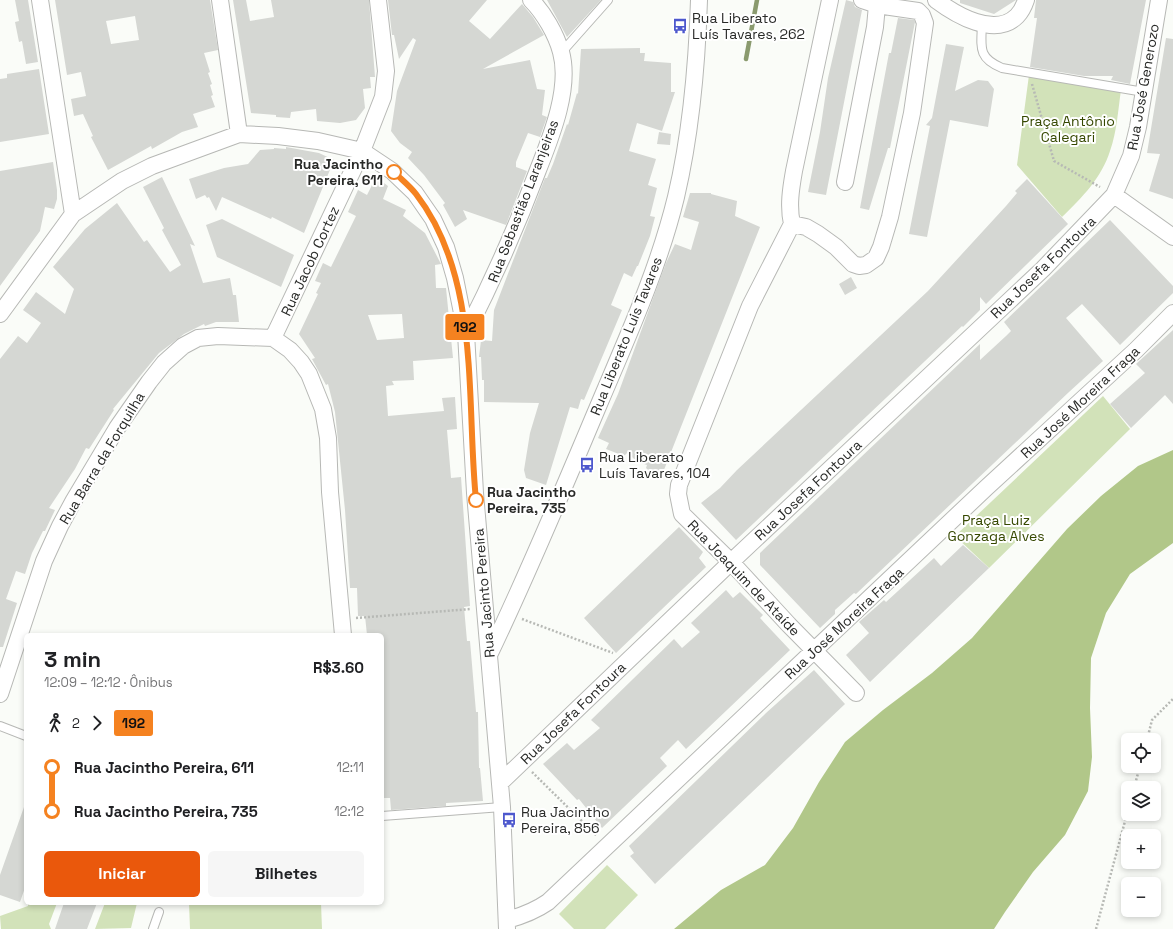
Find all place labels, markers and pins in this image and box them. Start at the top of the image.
place label: Rua Liberato Luís Tavares, 262 [692,9,805,43]
bus stop icon: Rua Liberato Luís Tavares, 262 [671,17,689,35]
place label: Rua Jacintho Pereira, 611 [294,155,383,189]
marker: Rua Jacintho Pereira, 611 [386,164,402,180]
place label: Rua Liberato Luís Tavares, 104 [599,448,710,482]
bus stop icon: Rua Liberato Luís Tavares, 104 [578,456,596,474]
place label: Rua Jacintho Pereira, 735 [487,483,576,517]
marker: Rua Jacintho Pereira, 735 [468,492,484,508]
place label: Rua Jacintho Pereira, 856 [521,803,610,837]
bus stop icon: Rua Jacintho Pereira, 856 [500,811,518,829]

